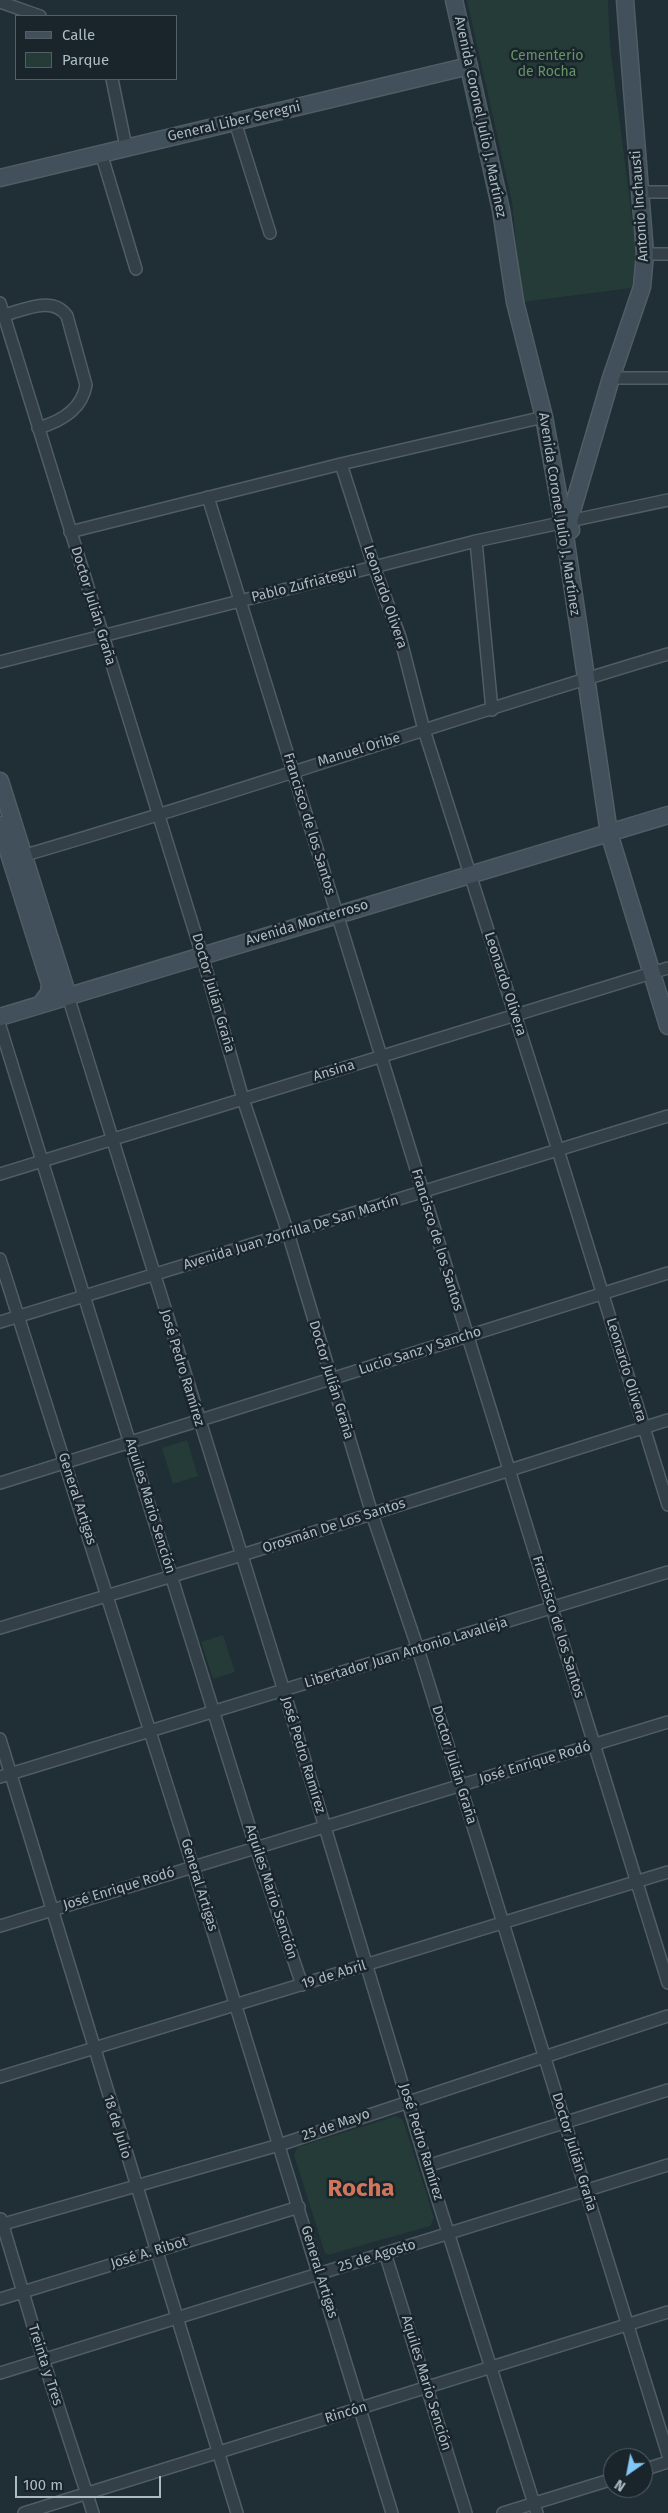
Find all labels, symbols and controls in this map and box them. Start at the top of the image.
legend [15,15,178,80]
street label: Avenida Coronel Julio J. Martínez [450,15,510,219]
text: Calle [62,26,95,44]
park label: Cementerio de Rocha [510,48,584,80]
text: Parque [62,51,109,69]
street label: General Liber Seregni [166,99,302,145]
street label: Antonio Inchausti [628,150,652,262]
street label: Avenida Coronel Julio J. Martínez [535,411,583,617]
street label: Leonardo Olivera [359,543,411,651]
street label: Doctor Julián Graña [67,545,119,667]
street label: Pablo Zufriategui [250,564,358,606]
street label: Manuel Oribe [316,729,402,771]
street label: Francisco de los Santos [279,751,339,897]
street label: Avenida Monterroso [244,896,370,950]
street label: Leonardo Olivera [480,930,530,1038]
street label: Doctor Julián Graña [188,931,238,1055]
street label: Ansina [311,1057,357,1085]
street label: Francisco de los Santos [407,1167,467,1313]
street label: Avenida Juan Zorrilla De San Martín [181,1192,401,1274]
street label: José Pedro Ramírez [156,1307,208,1429]
street label: Leonardo Olivera [602,1316,650,1424]
street label: Doctor Julián Graña [305,1319,357,1441]
street label: Lucio Sanz y Sancho [357,1323,483,1379]
street label: Aquiles Mario Sención [121,1436,179,1576]
street label: General Artigas [54,1451,100,1547]
street label: Orosmán De Los Santos [260,1495,408,1557]
street label: Francisco de los Santos [528,1554,588,1700]
street label: Libertador Juan Antonio Lavalleja [302,1614,510,1692]
street label: José Pedro Ramírez [277,1694,329,1816]
street label: Doctor Julián Graña [428,1704,480,1826]
street label: José Enrique Rodó [477,1738,593,1788]
street label: Aquiles Mario Sención [241,1823,301,1961]
street label: General Artigas [177,1837,221,1933]
street label: José Enrique Rodó [61,1864,177,1914]
street label: 19 de Abril [300,1957,368,1993]
street label: José Pedro Ramírez [395,2081,447,2203]
street label: Doctor Julián Graña [548,2091,600,2213]
street label: 18 de Julio [99,2093,135,2161]
street label: 25 de Mayo [300,2106,372,2144]
district label: Rocha [328,2175,394,2203]
street label: General Artigas [297,2224,341,2320]
street label: José A. Ribot [109,2233,189,2273]
street label: 25 de Agosto [336,2236,418,2276]
street label: Aquiles Mario Sención [397,2313,455,2453]
street label: Treinta y Tres [24,2322,66,2408]
street label: Rincón [323,2399,369,2427]
north arrow [603,2448,653,2498]
scale bar [18,2466,164,2498]
text: 100 m [23,2476,63,2494]
text: N [612,2476,629,2495]

